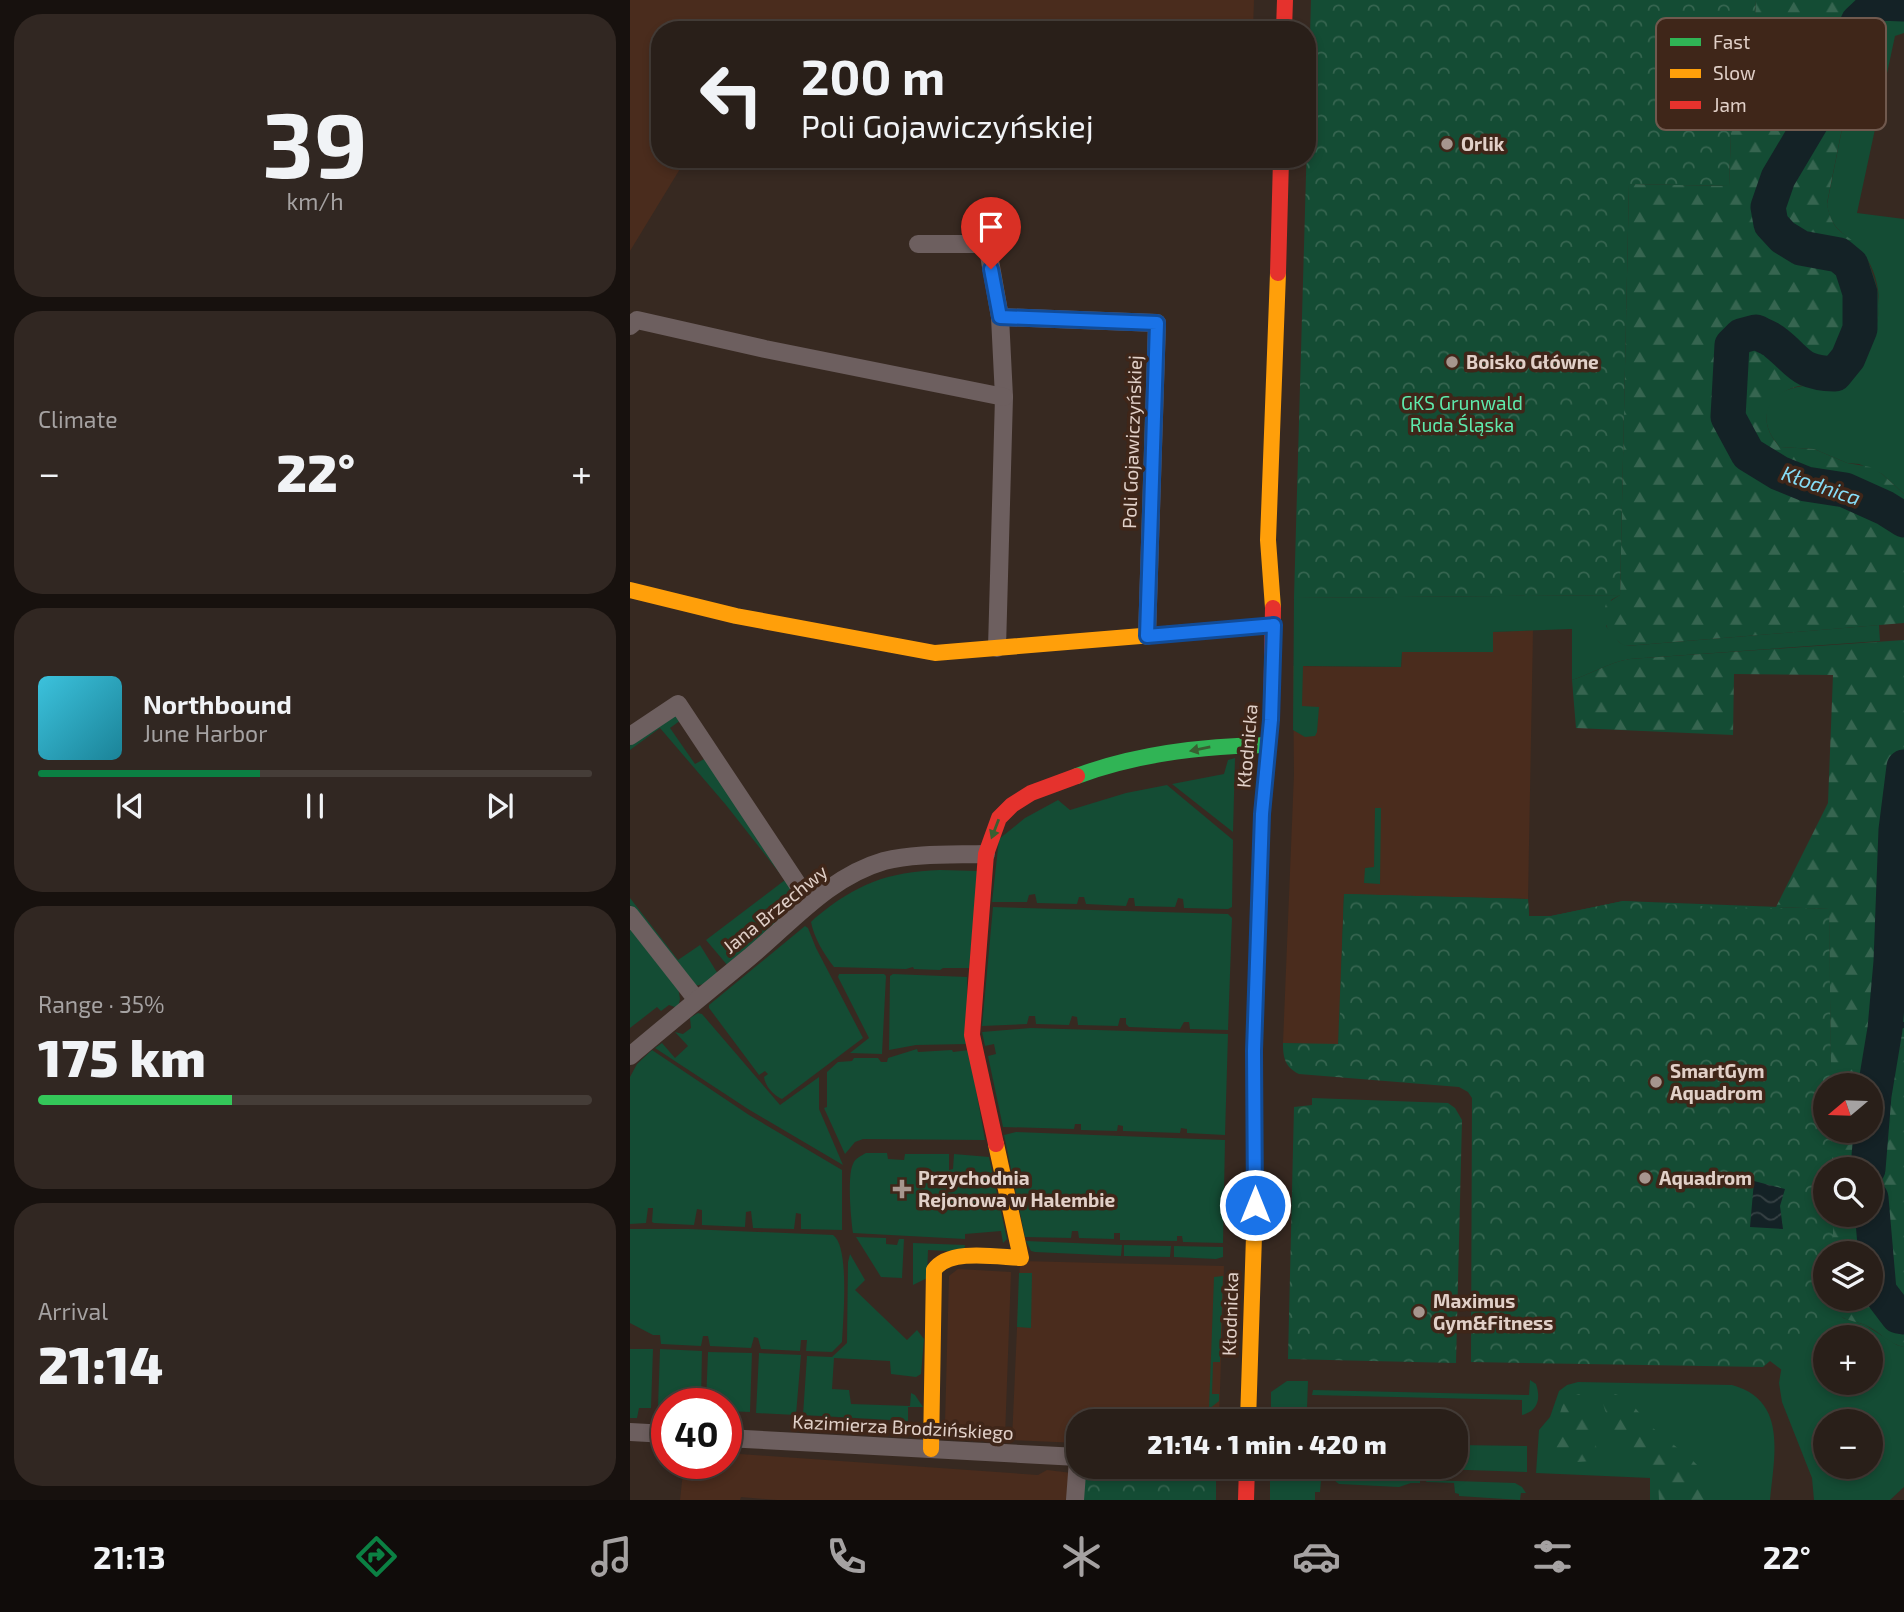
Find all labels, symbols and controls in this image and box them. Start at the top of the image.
legend [1656,18,1886,130]
text: Fast [1713,30,1750,53]
text: 200 m [801,46,945,105]
icon: left [686,49,777,140]
text: Slow [1713,61,1756,84]
text: 39 [262,87,368,196]
text: Jam [1713,93,1747,116]
text: Poli Gojawiczyńskiej [801,106,1094,144]
place label: Orlik [1461,132,1505,155]
marker: Orlik [1439,136,1455,152]
text: km/h [286,187,344,215]
pin [961,197,1021,269]
icon: arrive [972,208,1010,246]
place label: Boisko Główne [1466,350,1599,373]
marker: Boisko Główne [1444,354,1460,370]
street label: Poli Gojawiczyńskiej [1117,355,1146,529]
park label: GKS Grunwald Ruda Śląska [1401,391,1523,436]
text: Climate [38,405,118,433]
text: 22° [276,440,355,502]
text: − [38,449,60,495]
text: + [571,449,592,495]
water label: Kłodnica [1779,459,1864,510]
text: Northbound [143,688,292,719]
street label: Kłodnicka [1231,703,1262,789]
text: June Harbor [143,719,267,747]
one-way arrow [1189,744,1211,755]
icon: previous [111,787,149,825]
icon: pause [296,787,334,825]
icon: next [481,787,519,825]
one-way arrow [989,818,1000,839]
street label: Jana Brzechwy [718,859,832,958]
text: Range · 35% [38,990,165,1018]
text: 175 km [38,1025,206,1087]
place label: SmartGym Aquadrom [1670,1059,1764,1104]
north arrow [1813,1073,1883,1143]
map controls [1813,1073,1883,1479]
marker: SmartGym Aquadrom [1648,1074,1664,1090]
button: search [1813,1157,1883,1227]
place label: Przychodnia Rejonowa w Halembie [918,1166,1116,1211]
place label: Aquadrom [1659,1166,1752,1189]
position arrow [1218,1168,1292,1242]
marker: Aquadrom [1637,1170,1653,1186]
marker: Przychodnia Rejonowa w Halembie [892,1179,912,1199]
button: layers [1813,1241,1883,1311]
street label: Kłodnicka [1217,1271,1242,1357]
place label: Maximus Gym&Fitness [1433,1289,1553,1335]
text: Arrival [38,1297,108,1325]
marker: Maximus Gym&Fitness [1411,1304,1427,1320]
button: + [1813,1325,1883,1395]
text: 21:14 [38,1332,163,1394]
speed limit sign: 40 [651,1388,742,1479]
street label: Kazimierza Brodzińskiego [792,1409,1014,1444]
button: − [1813,1409,1883,1479]
text: 21:14 · 1 min · 420 m [1147,1428,1387,1459]
icon: directions [352,1532,401,1581]
icon: music [587,1532,636,1581]
icon: phone [822,1532,871,1581]
icon: climate [1057,1532,1106,1581]
icon: car [1292,1532,1341,1581]
icon: filters [1528,1532,1577,1581]
text: 21:13 [93,1537,166,1575]
text: 22° [1763,1537,1811,1575]

